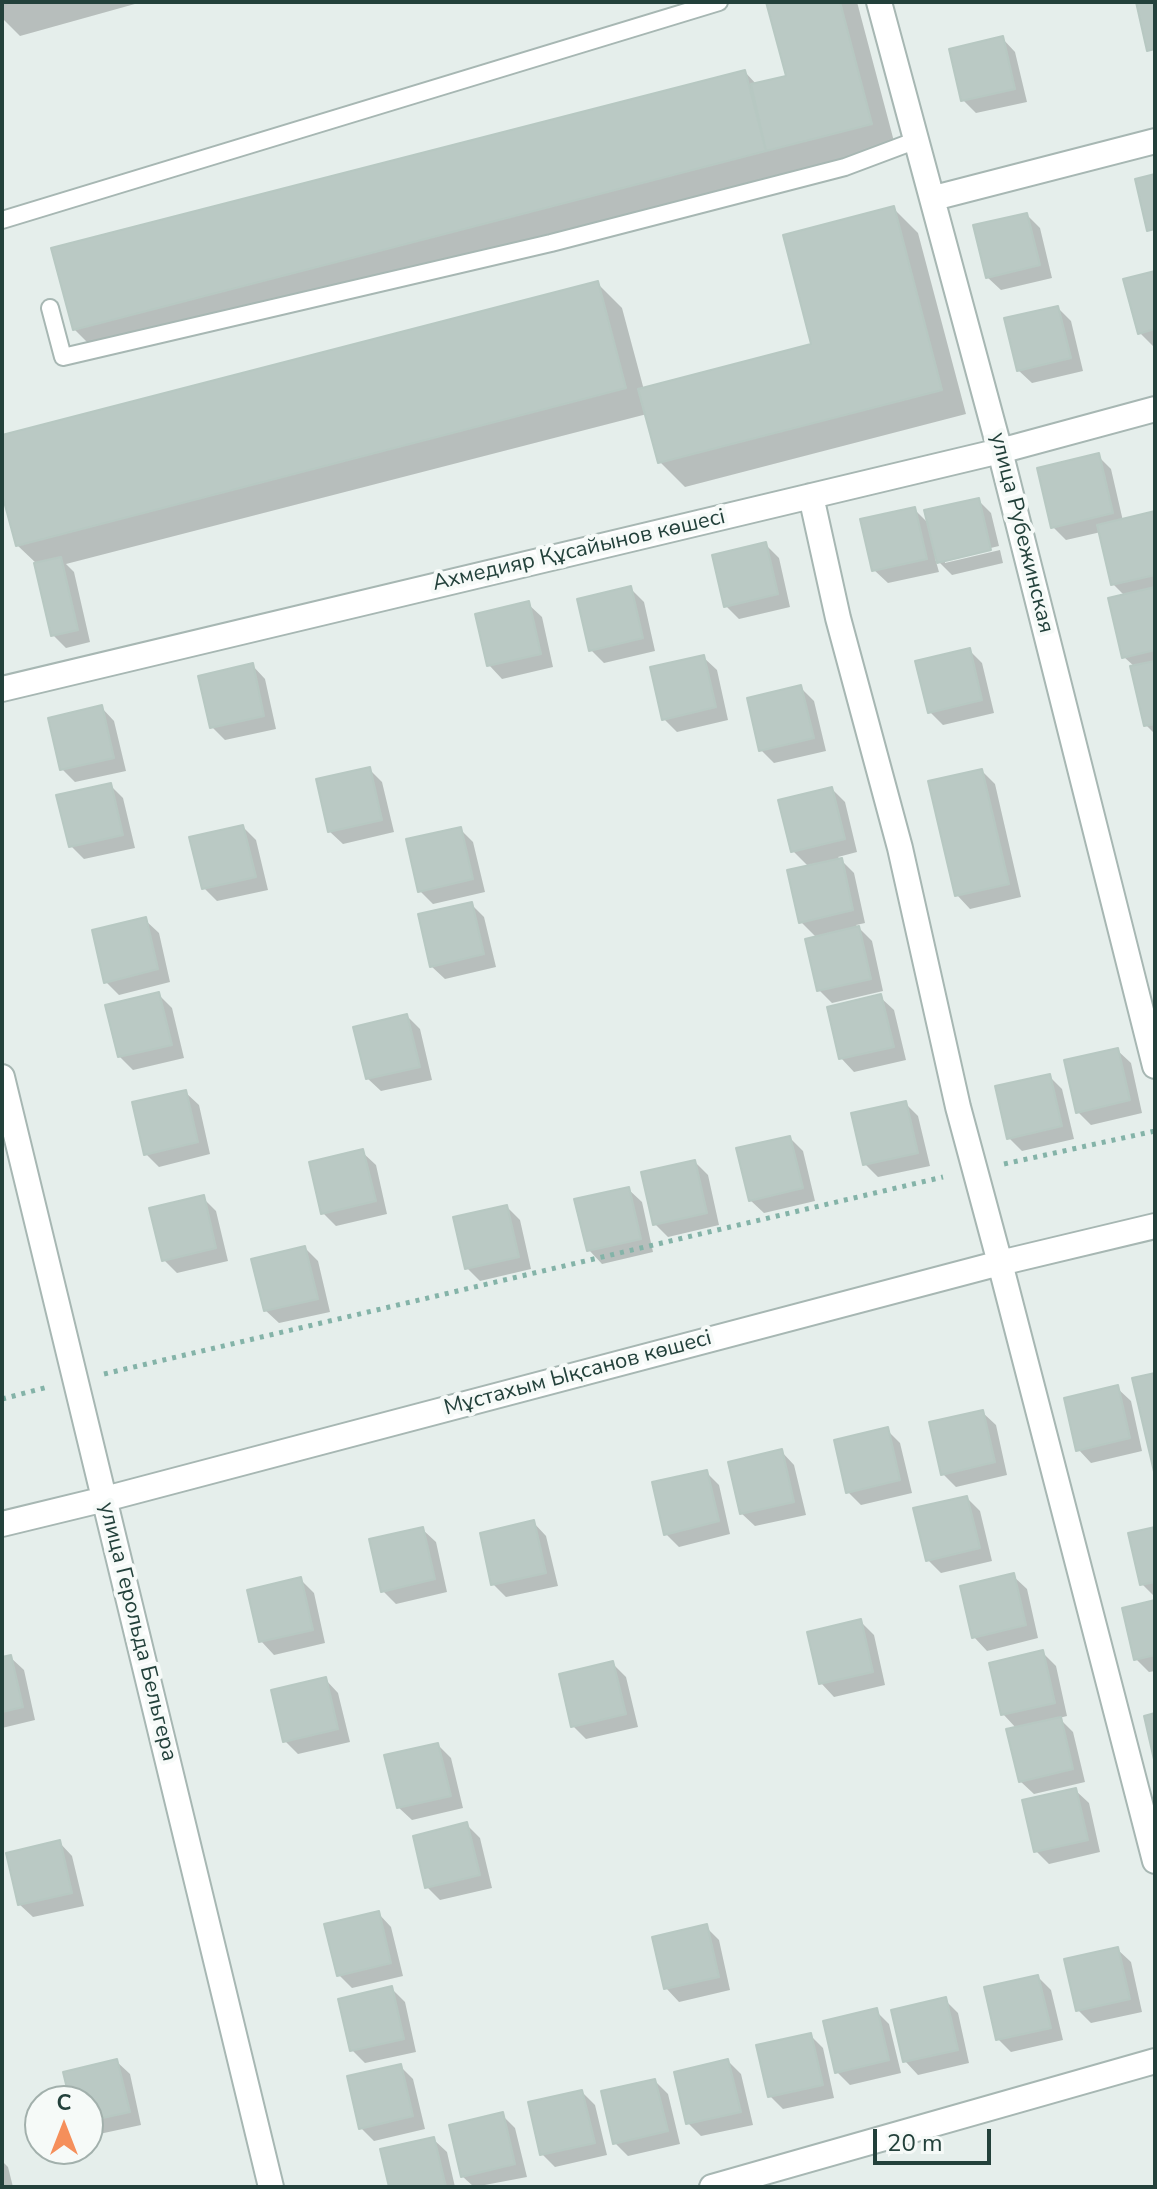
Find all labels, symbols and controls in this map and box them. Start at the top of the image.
street label: улица Рубежинская [983,430,1059,636]
street label: Ахмедияр Құсайынов көшесі [430,504,728,598]
street label: Мұстахым Ықсанов көшесі [441,1326,715,1422]
street label: улица Герольда Бельгера [92,1500,182,1764]
north arrow [24,2085,104,2165]
text: С [57,2088,71,2118]
scale bar [877,2113,995,2163]
text: 20 m [887,2127,943,2159]

